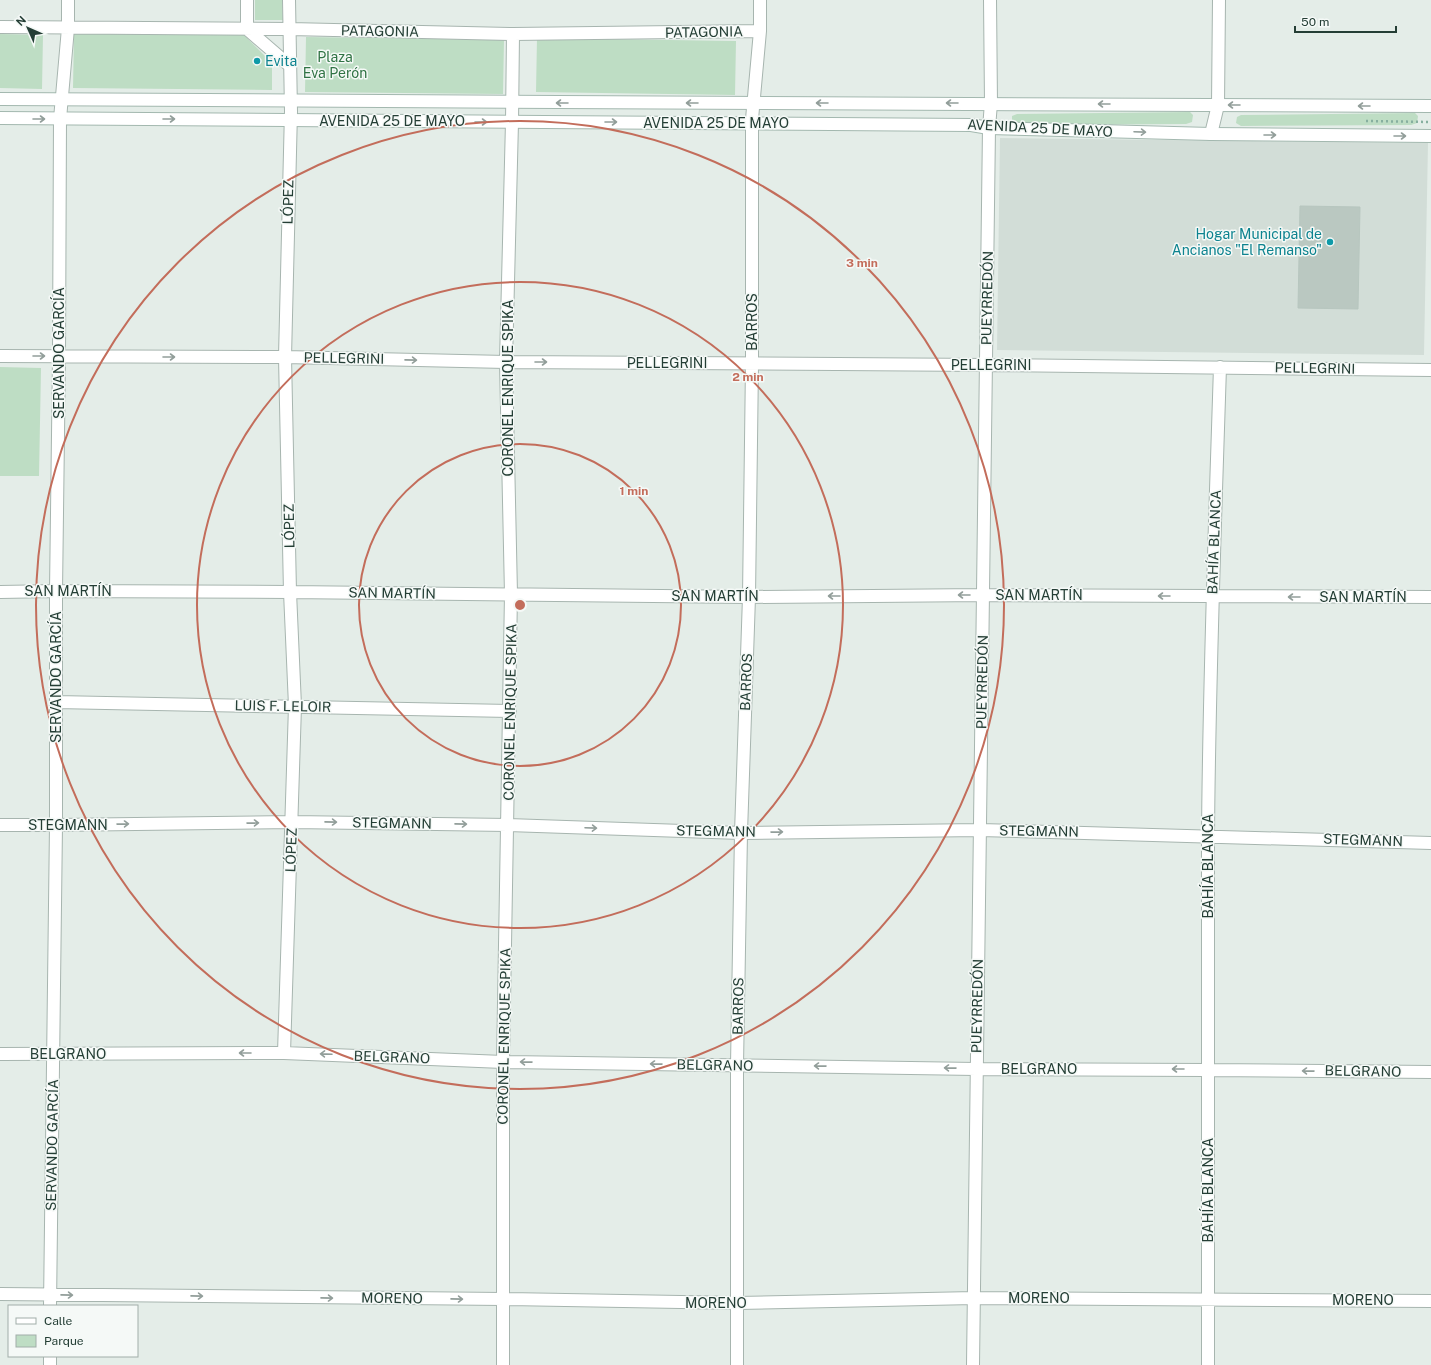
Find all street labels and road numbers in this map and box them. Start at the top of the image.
street label: PATAGONIA [341,22,419,40]
street label: PATAGONIA [665,23,743,41]
street label: AVENIDA 25 DE MAYO [319,113,465,129]
street label: AVENIDA 25 DE MAYO [643,115,789,131]
street label: AVENIDA 25 DE MAYO [967,116,1113,140]
street label: LÓPEZ [278,179,296,224]
street label: PUEYRREDÓN [976,251,996,345]
street label: SERVANDO GARCÍA [50,287,67,419]
street label: BARROS [744,293,760,351]
street label: CORONEL ENRIQUE SPIKA [500,299,516,477]
street label: PELLEGRINI [303,349,385,367]
street label: PELLEGRINI [627,355,707,371]
street label: PELLEGRINI [951,357,1031,373]
street label: PELLEGRINI [1274,359,1356,377]
street label: BAHÍA BLANCA [1203,489,1224,595]
street label: LÓPEZ [279,503,297,548]
street label: SAN MARTÍN [24,582,112,599]
street label: SAN MARTÍN [348,583,436,602]
street label: SAN MARTÍN [995,586,1083,603]
street label: SAN MARTÍN [671,587,759,604]
street label: SAN MARTÍN [1319,588,1407,605]
street label: SERVANDO GARCÍA [47,611,64,743]
street label: CORONEL ENRIQUE SPIKA [500,623,520,801]
street label: PUEYRREDÓN [971,635,991,729]
street label: BARROS [737,653,755,711]
street label: LUIS F. LELOIR [235,697,331,715]
street label: BAHÍA BLANCA [1199,813,1216,918]
street label: STEGMANN [352,814,432,832]
street label: STEGMANN [28,817,108,833]
street label: STEGMANN [676,822,756,840]
street label: STEGMANN [999,822,1079,840]
street label: LÓPEZ [280,827,300,873]
street label: STEGMANN [1323,831,1403,849]
street label: CORONEL ENRIQUE SPIKA [494,947,514,1125]
street label: PUEYRREDÓN [966,959,986,1053]
street label: BARROS [729,977,747,1035]
street label: BELGRANO [30,1046,106,1062]
street label: BELGRANO [353,1048,431,1066]
street label: BELGRANO [677,1056,753,1074]
street label: BELGRANO [1001,1061,1077,1077]
street label: BELGRANO [1325,1062,1401,1080]
street label: SERVANDO GARCÍA [42,1079,61,1211]
street label: BAHÍA BLANCA [1199,1137,1216,1242]
street label: MORENO [361,1289,423,1307]
street label: MORENO [1008,1290,1070,1306]
street label: MORENO [1332,1292,1394,1308]
street label: MORENO [685,1295,747,1311]

